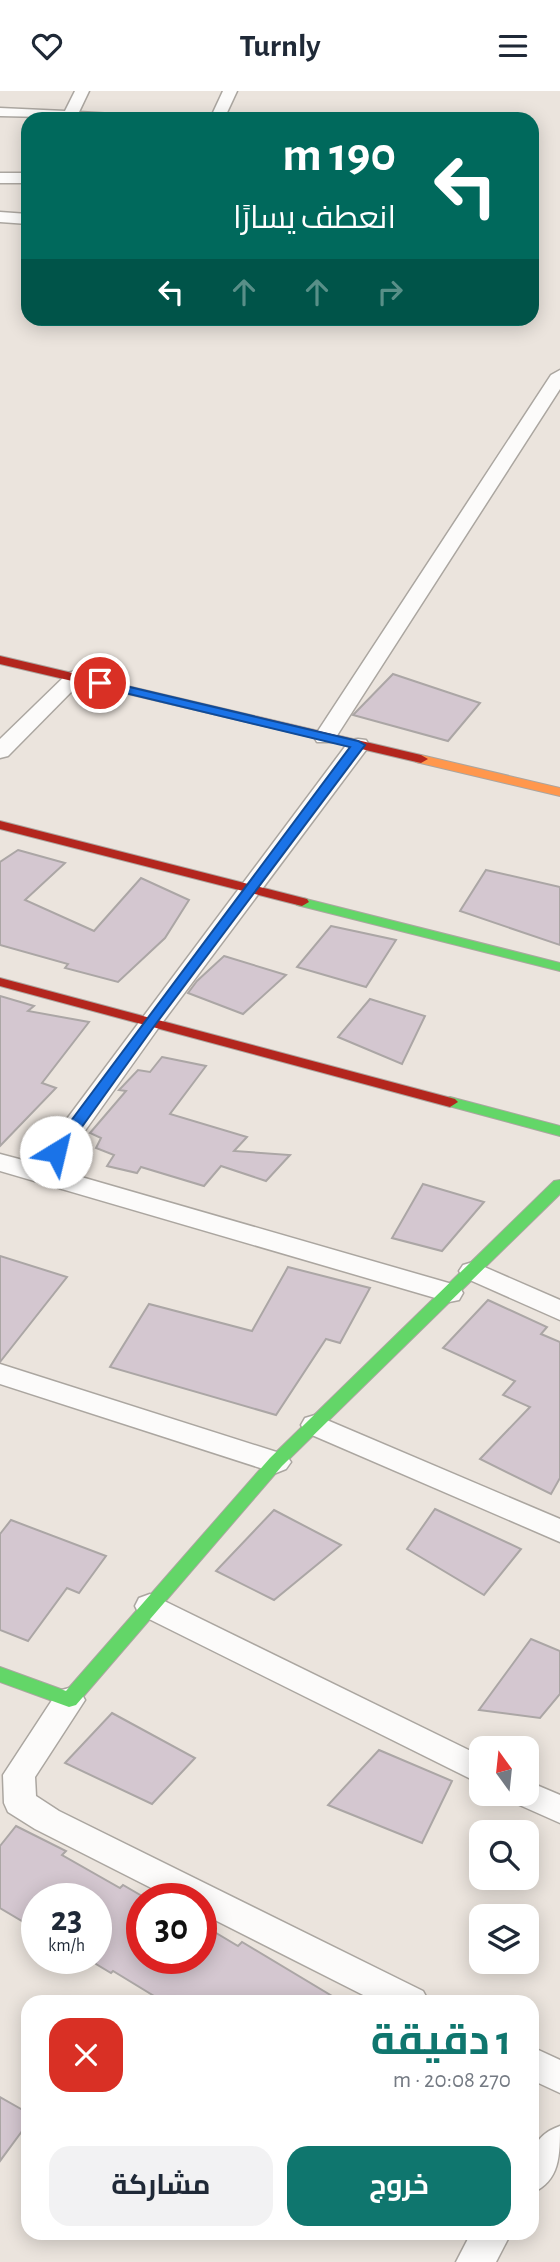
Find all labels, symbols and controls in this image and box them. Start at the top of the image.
icon: heart [28,27,66,65]
icon: menu [494,27,532,65]
text: Turnly [239,30,321,62]
text: 190 m [282,131,396,180]
icon: left [420,140,511,231]
text: انعطف يسارًا [233,202,396,234]
icon: left [152,273,190,311]
icon: ahead [225,273,263,311]
icon: ahead [298,273,336,311]
icon: right [371,273,409,311]
pin [70,653,130,713]
icon: arrive [81,664,119,702]
position arrow [19,1115,93,1189]
north arrow [469,1736,539,1806]
map controls [469,1736,539,1974]
button: search [469,1820,539,1890]
speed limit sign: 30 [126,1883,217,1974]
text: 23 [51,1902,82,1937]
button: layers [469,1904,539,1974]
text: km/h [48,1937,85,1955]
button: close [49,2018,123,2092]
text: 1 دقيقة [371,2020,511,2062]
text: 270 m · 20:08 [393,2069,511,2092]
button: مشاركة [49,2146,273,2226]
button: خروج [287,2146,511,2226]

